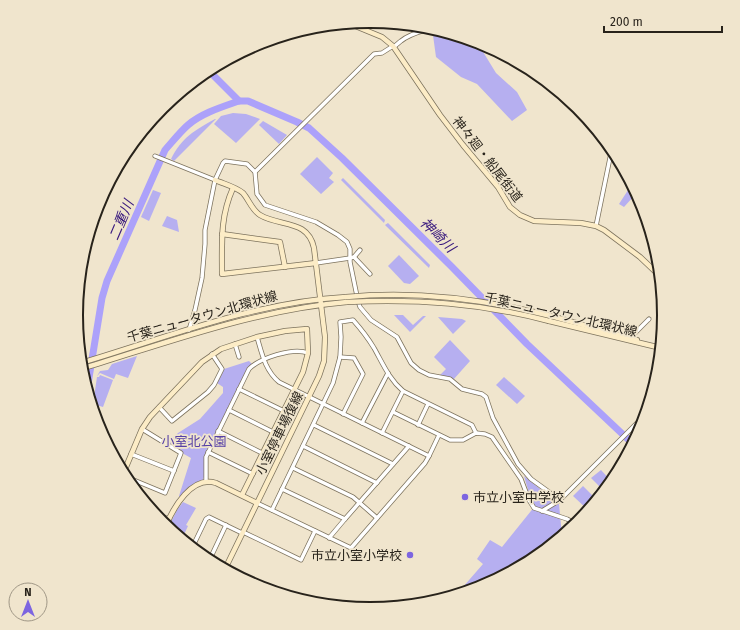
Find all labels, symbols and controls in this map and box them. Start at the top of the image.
scale bar [604,8,722,34]
text: 200 m [610,15,643,29]
street label: 神々廻・船尾街道 [450,114,526,205]
water label: 二重川 [105,196,138,243]
water label: 神崎川 [417,214,460,258]
street label: 千葉ニュータウン北環状線 [125,288,279,345]
street label: 千葉ニュータウン北環状線 [483,290,639,339]
street label: 小室停車場復線 [253,389,306,477]
park label: 小室北公園 [161,434,227,449]
place label: 市立小室中学校 [473,490,564,505]
marker: 市立小室中学校 [460,492,470,502]
place label: 市立小室小学校 [311,548,402,563]
marker: 市立小室小学校 [405,550,415,560]
north arrow [8,582,48,622]
text: N [24,586,32,599]

